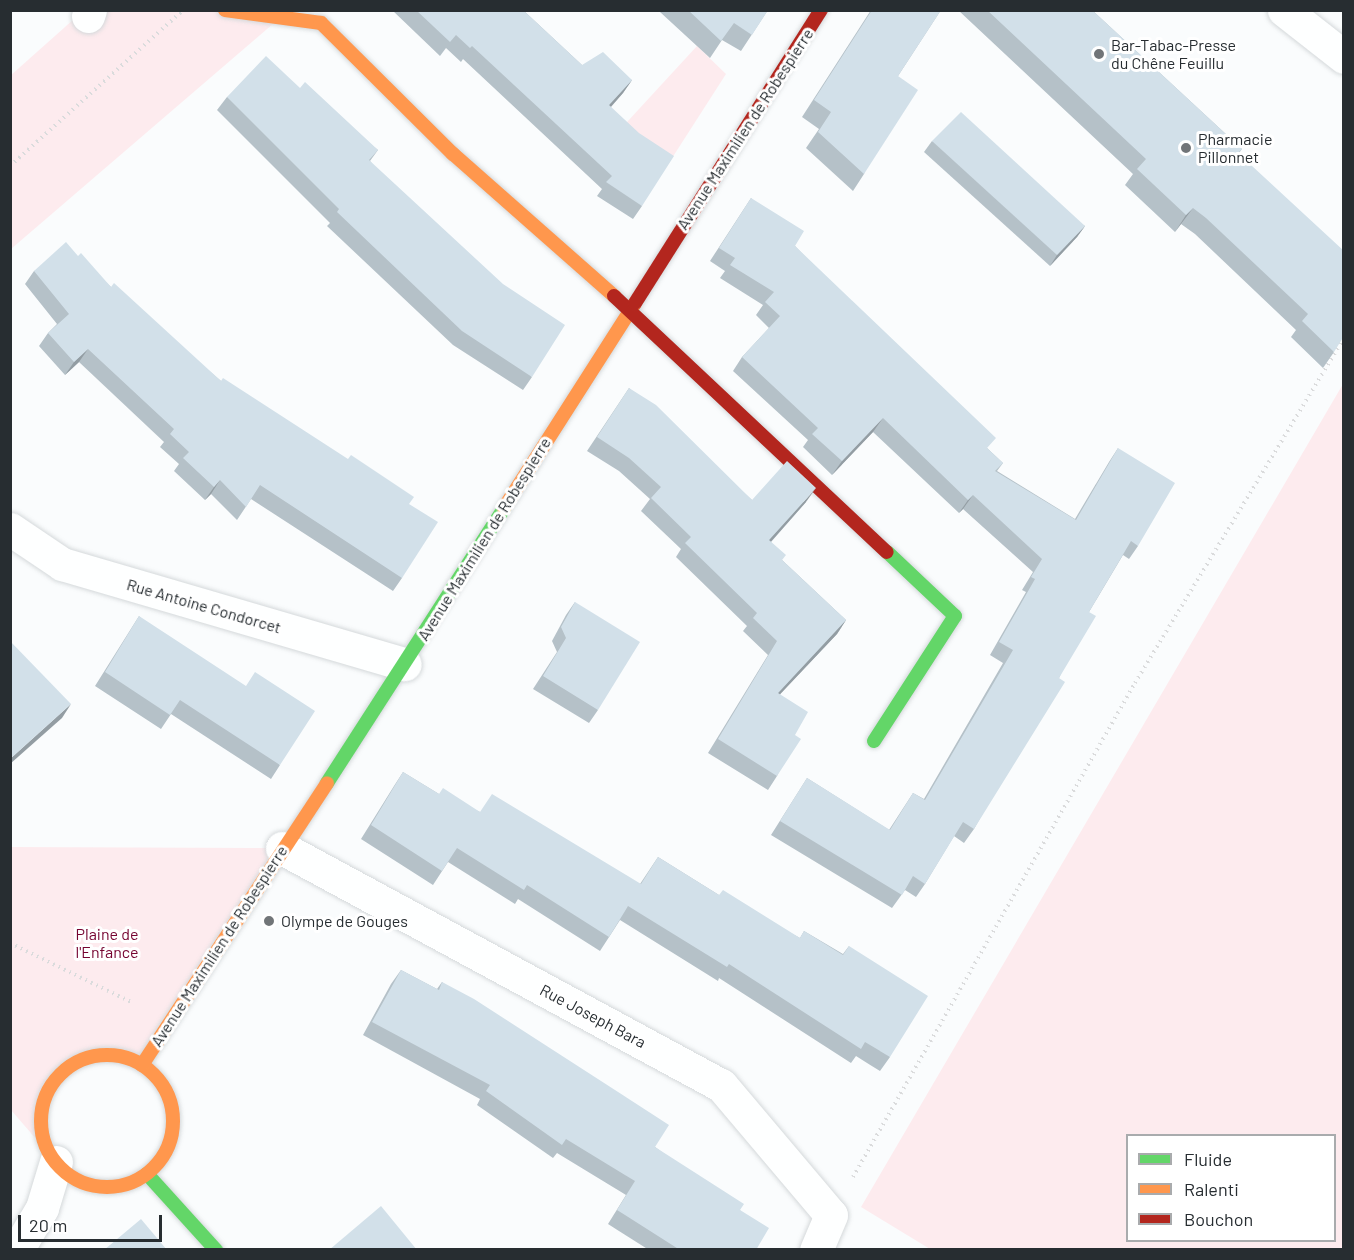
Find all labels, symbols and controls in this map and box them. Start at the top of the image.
street label: Avenue Maximilien de Robespierre [673,25,817,233]
place label: Bar-Tabac-Presse du Chêne Feuillu [1111,35,1236,73]
marker: Bar-Tabac-Presse du Chêne Feuillu [1092,47,1106,61]
place label: Pharmacie Pillonnet [1198,129,1272,167]
marker: Pharmacie Pillonnet [1179,141,1193,155]
street label: Avenue Maximilien de Robespierre [413,434,555,644]
street label: Rue Antoine Condorcet [125,575,283,637]
street label: Avenue Maximilien de Robespierre [147,842,291,1050]
place label: Olympe de Gouges [281,911,408,931]
marker: Olympe de Gouges [262,914,276,928]
park label: Plaine de l'Enfance [76,924,138,962]
street label: Rue Joseph Bara [537,980,649,1052]
legend [1126,1134,1336,1242]
text: Fluide [1184,1148,1232,1170]
text: Ralenti [1184,1178,1239,1200]
scale bar [21,1203,165,1241]
text: Bouchon [1184,1208,1253,1230]
text: 20 m [29,1214,67,1236]

